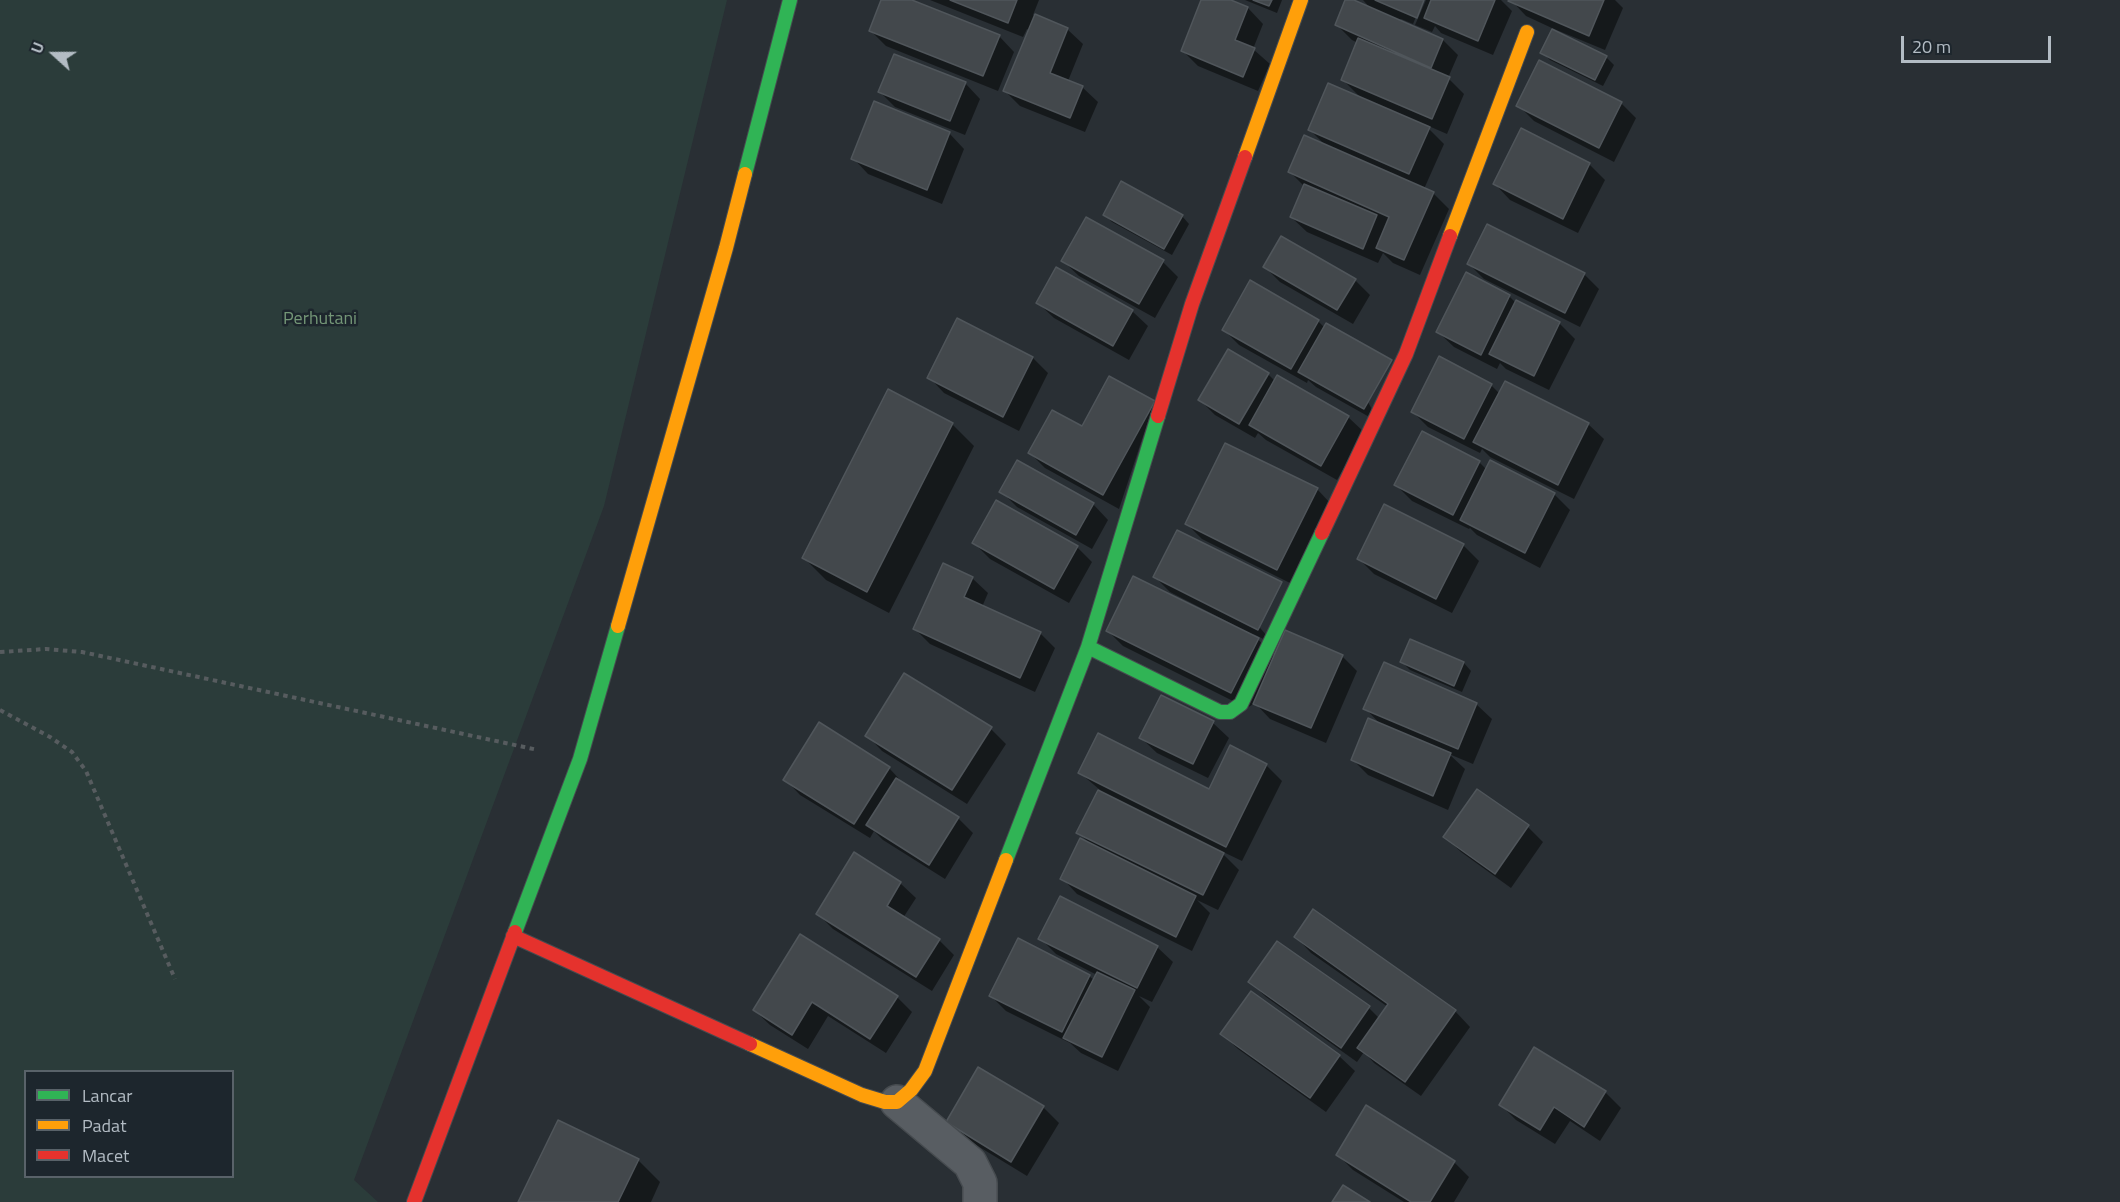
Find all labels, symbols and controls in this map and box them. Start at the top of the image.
north arrow [24,24,84,84]
scale bar [1904,24,2054,62]
text: 20 m [1912,33,1951,60]
text: U [24,38,50,57]
park label: Perhutani [283,309,357,331]
legend [24,1070,234,1178]
text: Lancar [82,1082,132,1109]
text: Padat [82,1112,126,1139]
text: Macet [82,1142,129,1169]

